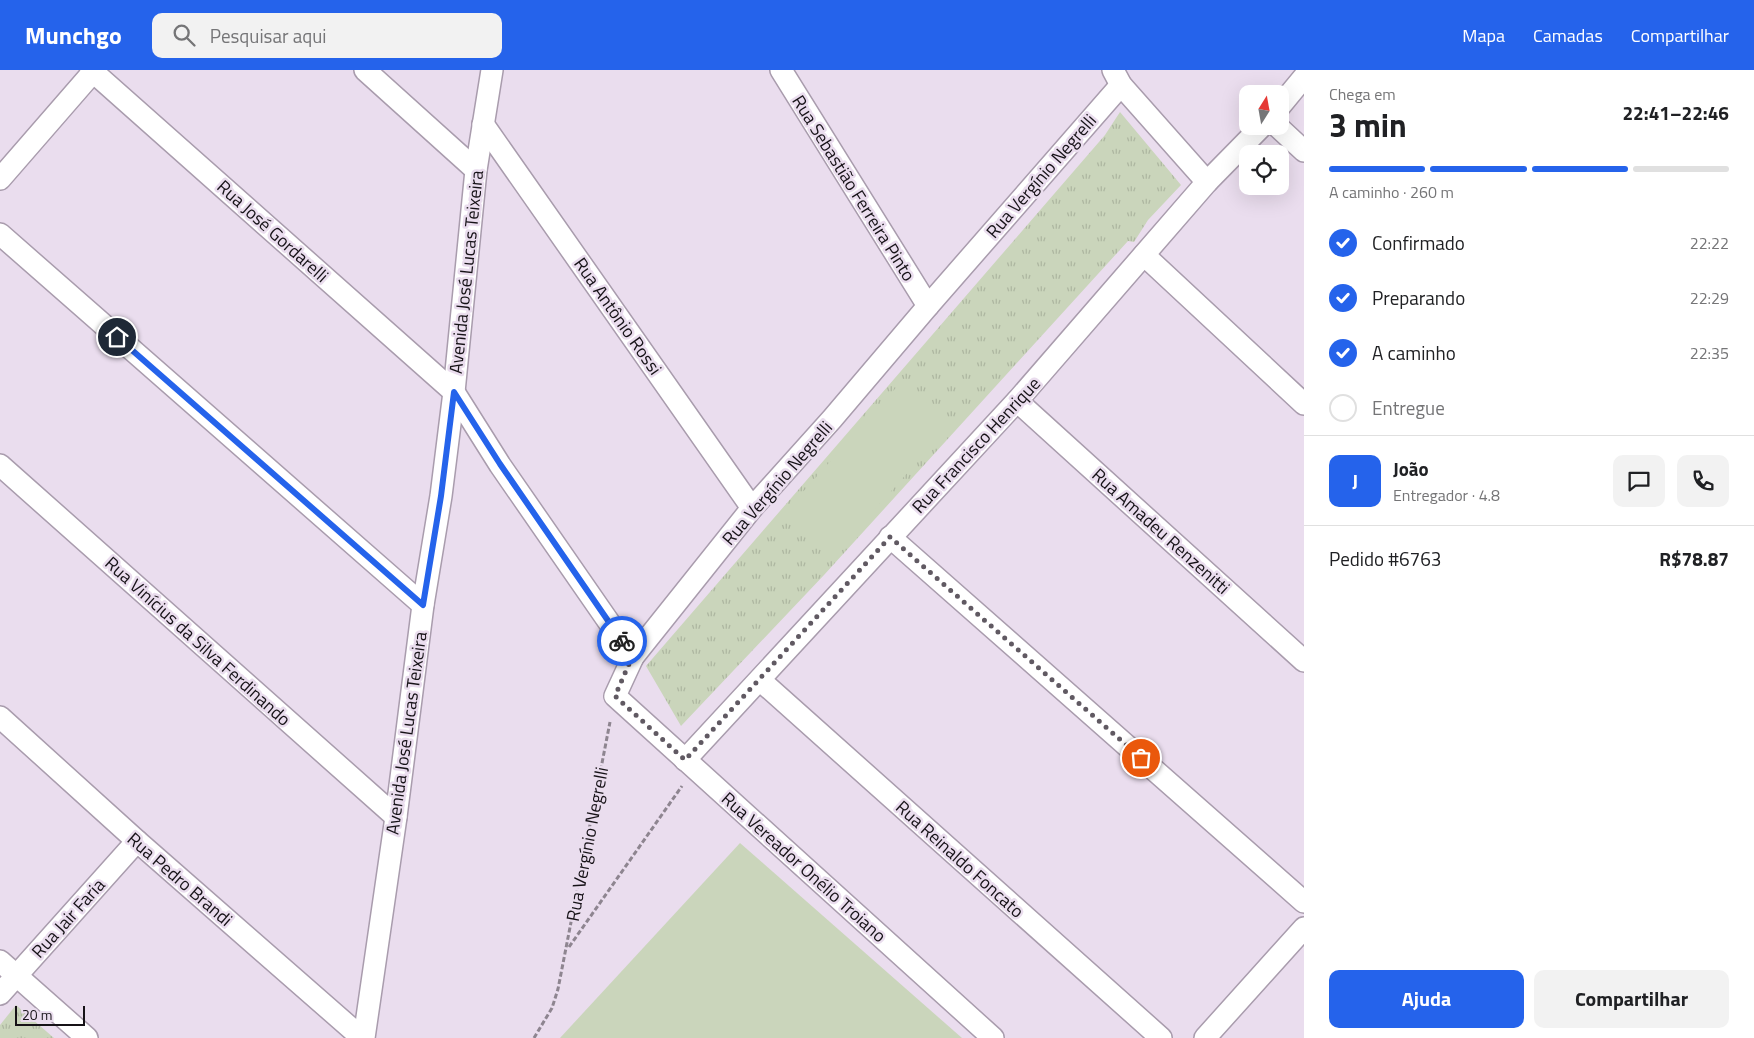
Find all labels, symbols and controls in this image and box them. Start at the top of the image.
search box [152,13,502,58]
text: Munchgo [25,17,122,53]
icon: search [170,21,198,49]
text: Pesquisar aqui [210,21,326,50]
text: Mapa [1462,22,1505,49]
text: Camadas [1533,22,1603,49]
text: Compartilhar [1631,22,1729,49]
text: Chega em [1329,82,1396,106]
north arrow [1239,85,1289,135]
map controls [1239,85,1289,195]
street label: Rua Sebastião Ferreira Pinto [786,90,922,286]
text: 22:41–22:46 [1622,98,1729,127]
text: 3 min [1329,101,1407,149]
street label: Rua Vergínio Negrelli [979,108,1103,244]
button: locate [1239,145,1289,195]
street label: Avenida José Lucas Teixeira [442,169,490,375]
street label: Rua José Gordarelli [211,173,335,289]
text: A caminho · 260 m [1329,180,1454,204]
text: Confirmado [1372,228,1465,257]
icon: check [1329,229,1357,257]
text: 22:22 [1690,231,1729,255]
street label: Rua Antônio Rossi [567,252,669,380]
text: Preparando [1372,283,1465,312]
icon: check [1329,284,1357,312]
text: 22:29 [1690,286,1729,310]
pin [96,316,138,358]
icon: home [103,323,131,351]
text: A caminho [1372,338,1456,367]
icon: check [1329,339,1357,367]
text: 22:35 [1690,341,1729,365]
street label: Rua Francisco Henrique [905,371,1047,519]
text: Entregue [1372,393,1445,422]
street label: Rua Vergínio Negrelli [715,415,839,551]
text: João [1393,454,1429,483]
button: chat [1613,455,1665,507]
button: phone [1677,455,1729,507]
street label: Rua Amadeu Renzenitti [1086,462,1236,600]
text: J [1352,466,1358,495]
text: Entregador · 4.8 [1393,483,1500,507]
text: Pedido #6763 [1329,544,1441,573]
text: R$78.87 [1659,544,1729,573]
street label: Rua Vinícius da Silva Ferdinando [99,550,297,732]
courier [597,616,647,666]
icon: bike [608,627,636,655]
street label: Avenida José Lucas Teixeira [378,630,434,836]
pin [1120,737,1162,779]
icon: bag [1127,744,1155,772]
street label: Rua Vergínio Negrelli [559,764,615,924]
street label: Rua Vereador Onélio Troiano [716,785,892,949]
street label: Rua Reinaldo Foncato [890,794,1030,924]
street label: Rua Pedro Brandi [121,826,239,932]
street label: Rua Jair Faria [25,872,111,964]
button: Ajuda [1329,970,1524,1028]
button: Compartilhar [1534,970,1729,1028]
scale bar [15,1003,85,1026]
text: 20 m [22,1004,52,1025]

